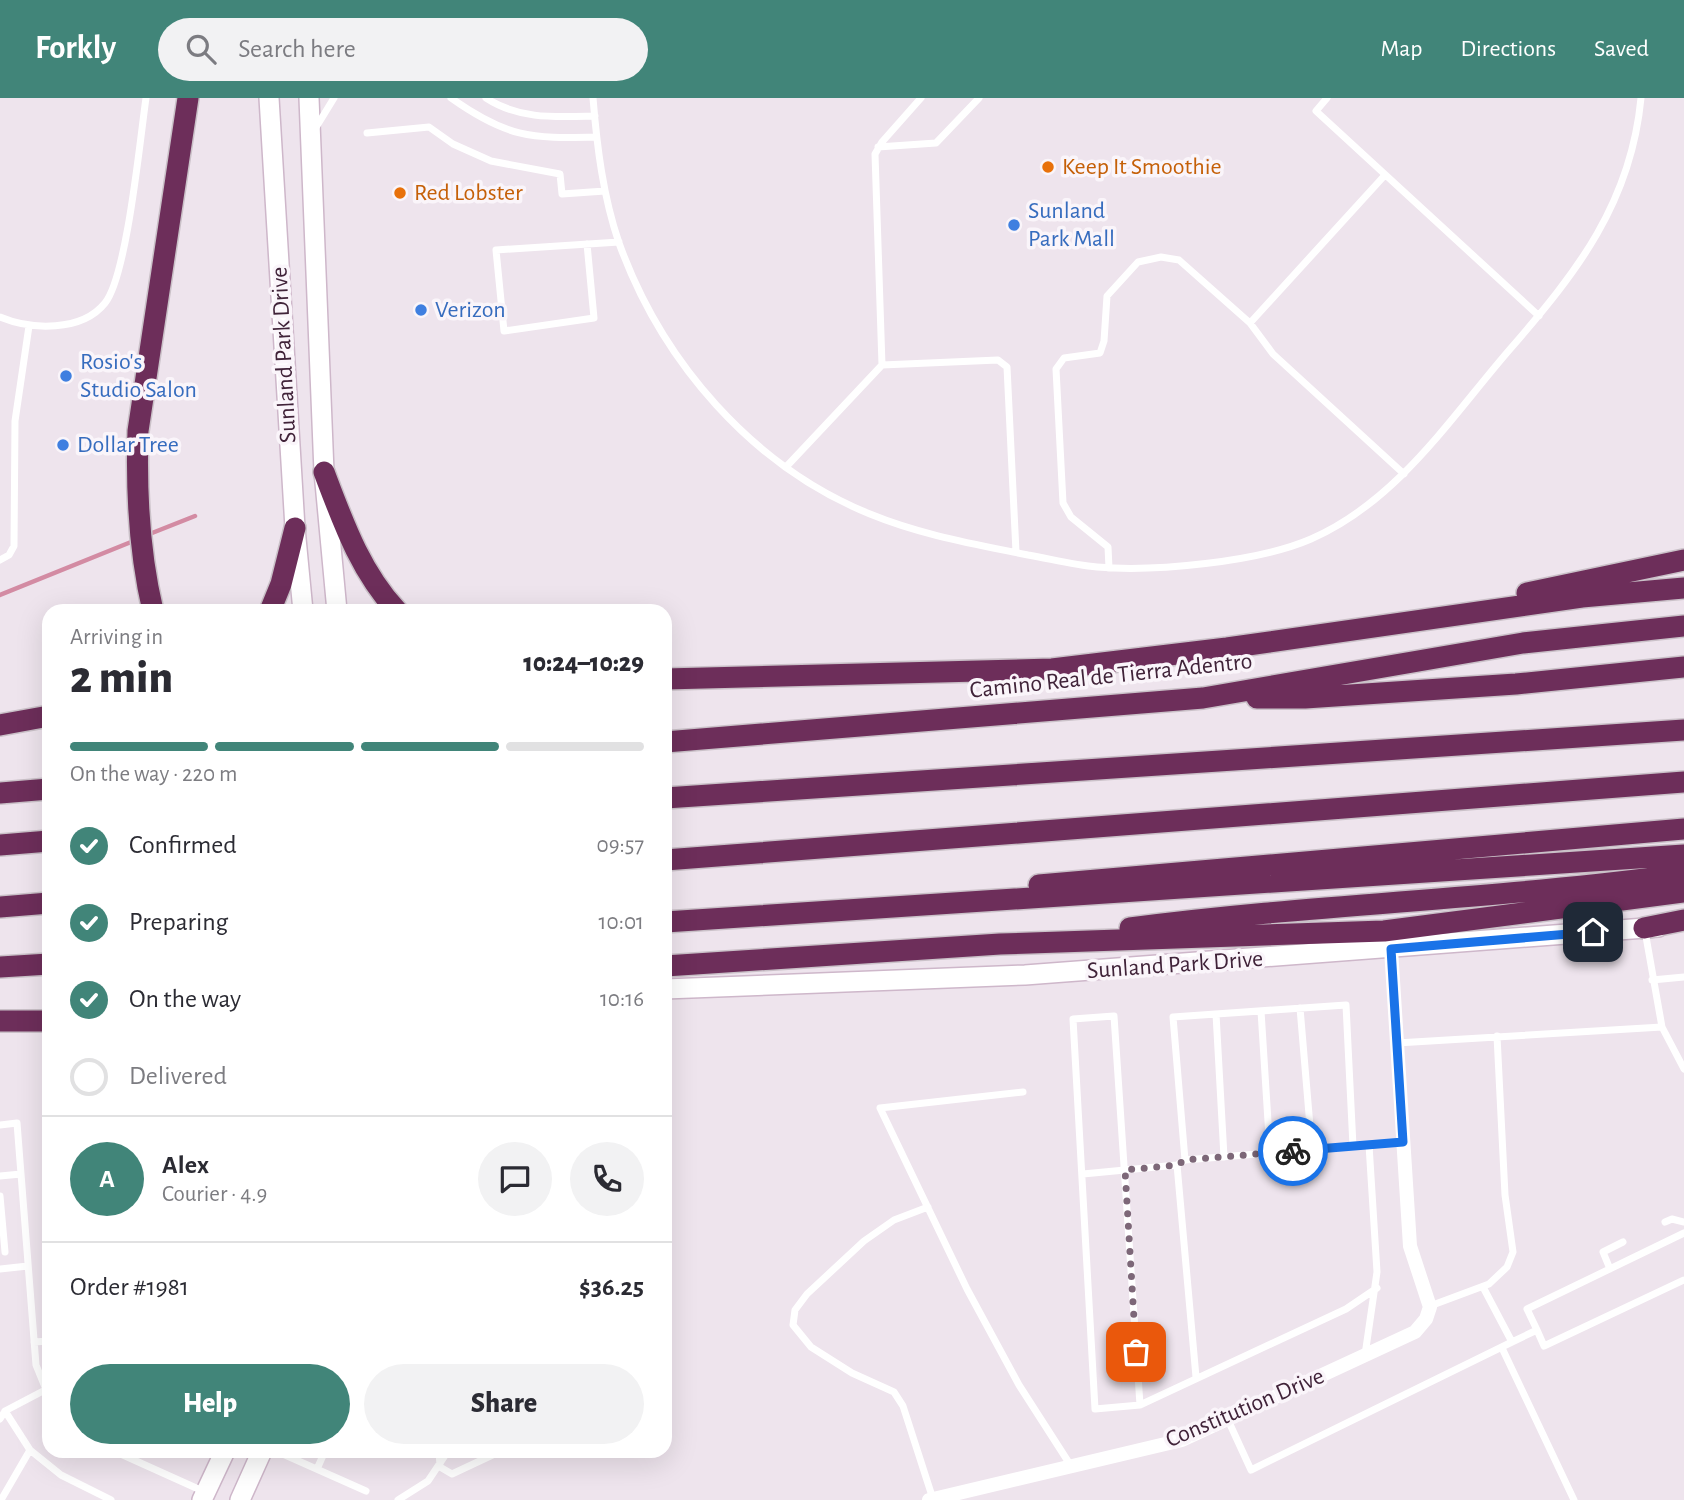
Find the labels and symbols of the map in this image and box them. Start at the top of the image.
place label: Keep It Smoothie [1062,155,1222,179]
marker: Keep It Smoothie [1040,159,1056,175]
place label: Red Lobster [414,181,523,205]
marker: Red Lobster [392,185,408,201]
place label: Sunland Park Mall [1028,199,1115,251]
marker: Sunland Park Mall [1006,217,1022,233]
street label: Sunland Park Drive [267,266,301,444]
place label: Verizon [435,298,506,322]
marker: Verizon [413,302,429,318]
place label: Rosio's Studio Salon [80,350,197,402]
marker: Rosio's Studio Salon [58,368,74,384]
place label: Dollar Tree [77,433,179,457]
marker: Dollar Tree [55,437,71,453]
street label: Camino Real de Tierra Adentro [969,649,1253,703]
pin [1563,902,1623,962]
street label: Sunland Park Drive [1086,947,1264,983]
courier [1258,1116,1328,1186]
pin [1106,1322,1166,1382]
street label: Constitution Drive [1162,1364,1328,1452]

